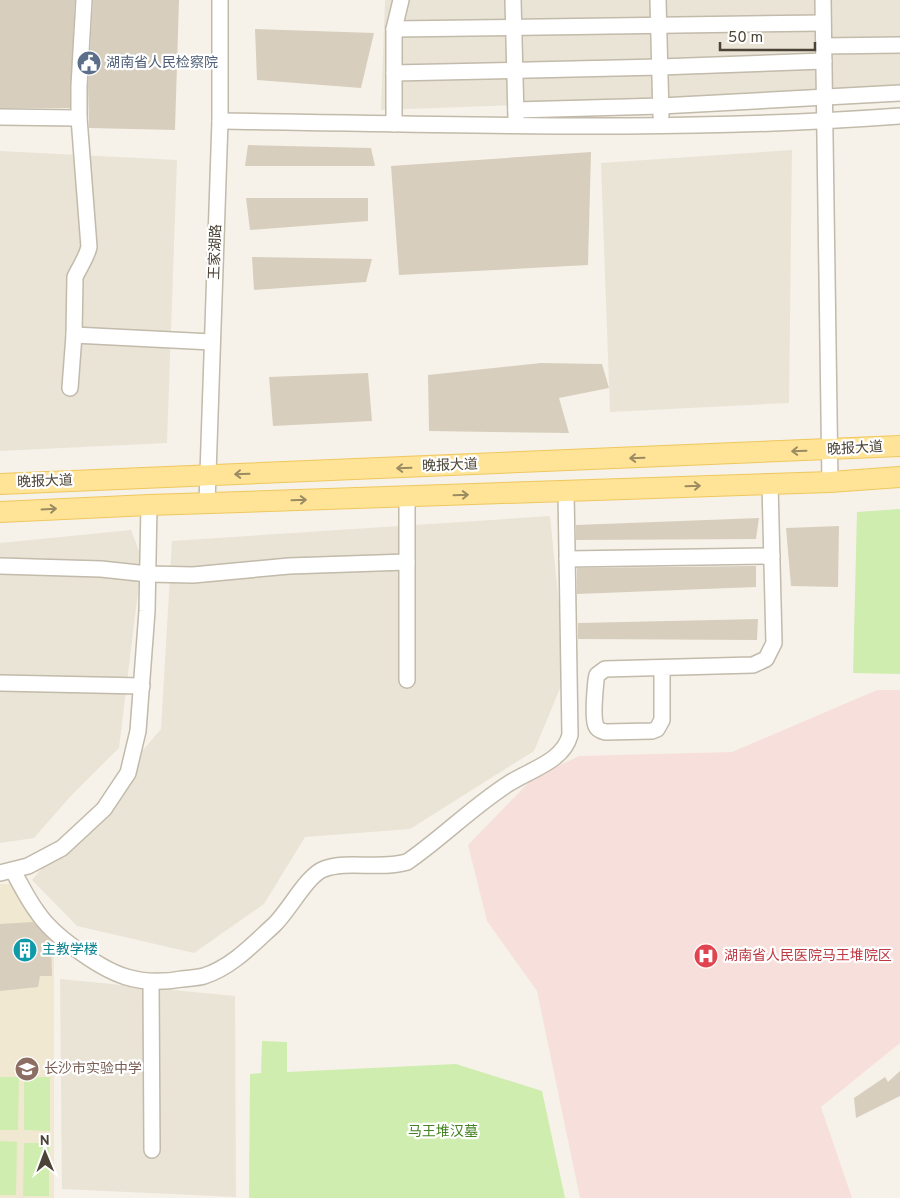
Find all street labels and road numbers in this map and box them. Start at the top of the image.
street label: 王家湖路 [206,224,225,280]
street label: 晚报大道 [827,439,883,459]
street label: 晚报大道 [422,457,478,475]
street label: 晚报大道 [17,473,73,491]

